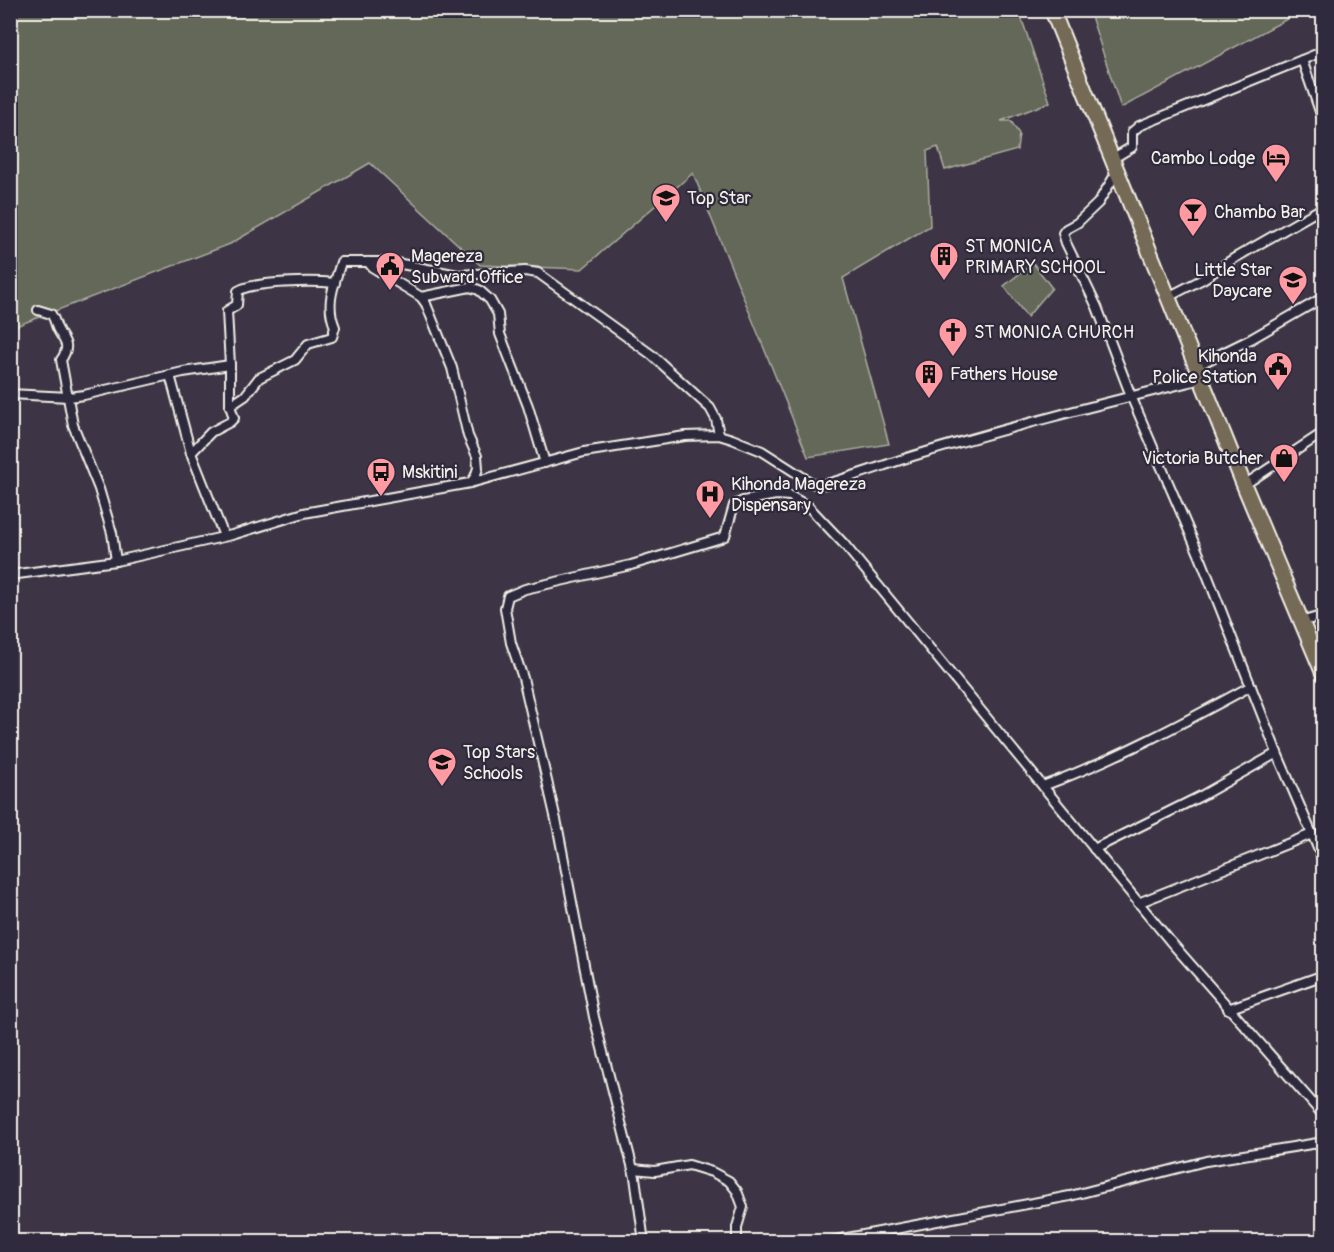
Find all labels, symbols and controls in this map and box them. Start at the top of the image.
hotel icon: Cambo Lodge [1260,142,1292,184]
place label: Cambo Lodge [1151,147,1255,170]
school or university icon: Top Star [650,182,682,224]
place label: Top Star [687,187,752,210]
bar icon: Chambo Bar [1177,196,1209,238]
place label: Chambo Bar [1214,201,1306,224]
place label: ST MONICA PRIMARY SCHOOL [965,235,1106,279]
building icon: ST MONICA PRIMARY SCHOOL [928,240,960,282]
place label: Magereza Subward Office [411,245,523,289]
public building icon: Magereza Subward Office [374,250,406,292]
place label: Little Star Daycare [1195,259,1273,303]
school or university icon: Little Star Daycare [1277,264,1309,306]
church icon: ST MONICA CHURCH [937,316,969,358]
place label: ST MONICA CHURCH [974,321,1134,344]
place label: Kihonda Police Station [1152,345,1257,389]
public building icon: Kihonda Police Station [1262,350,1294,392]
building icon: Fathers House [913,358,945,400]
place label: Fathers House [950,363,1058,386]
shop icon: Victoria Butcher [1268,442,1300,484]
place label: Victoria Butcher [1142,447,1264,470]
bus stop icon: Mskitini [365,456,397,498]
place label: Mskitini [402,461,457,484]
place label: Kihonda Magereza Dispensary [731,473,866,517]
hospital icon: Kihonda Magereza Dispensary [694,478,726,520]
place label: Top Stars Schools [463,741,535,785]
school or university icon: Top Stars Schools [426,746,458,788]

